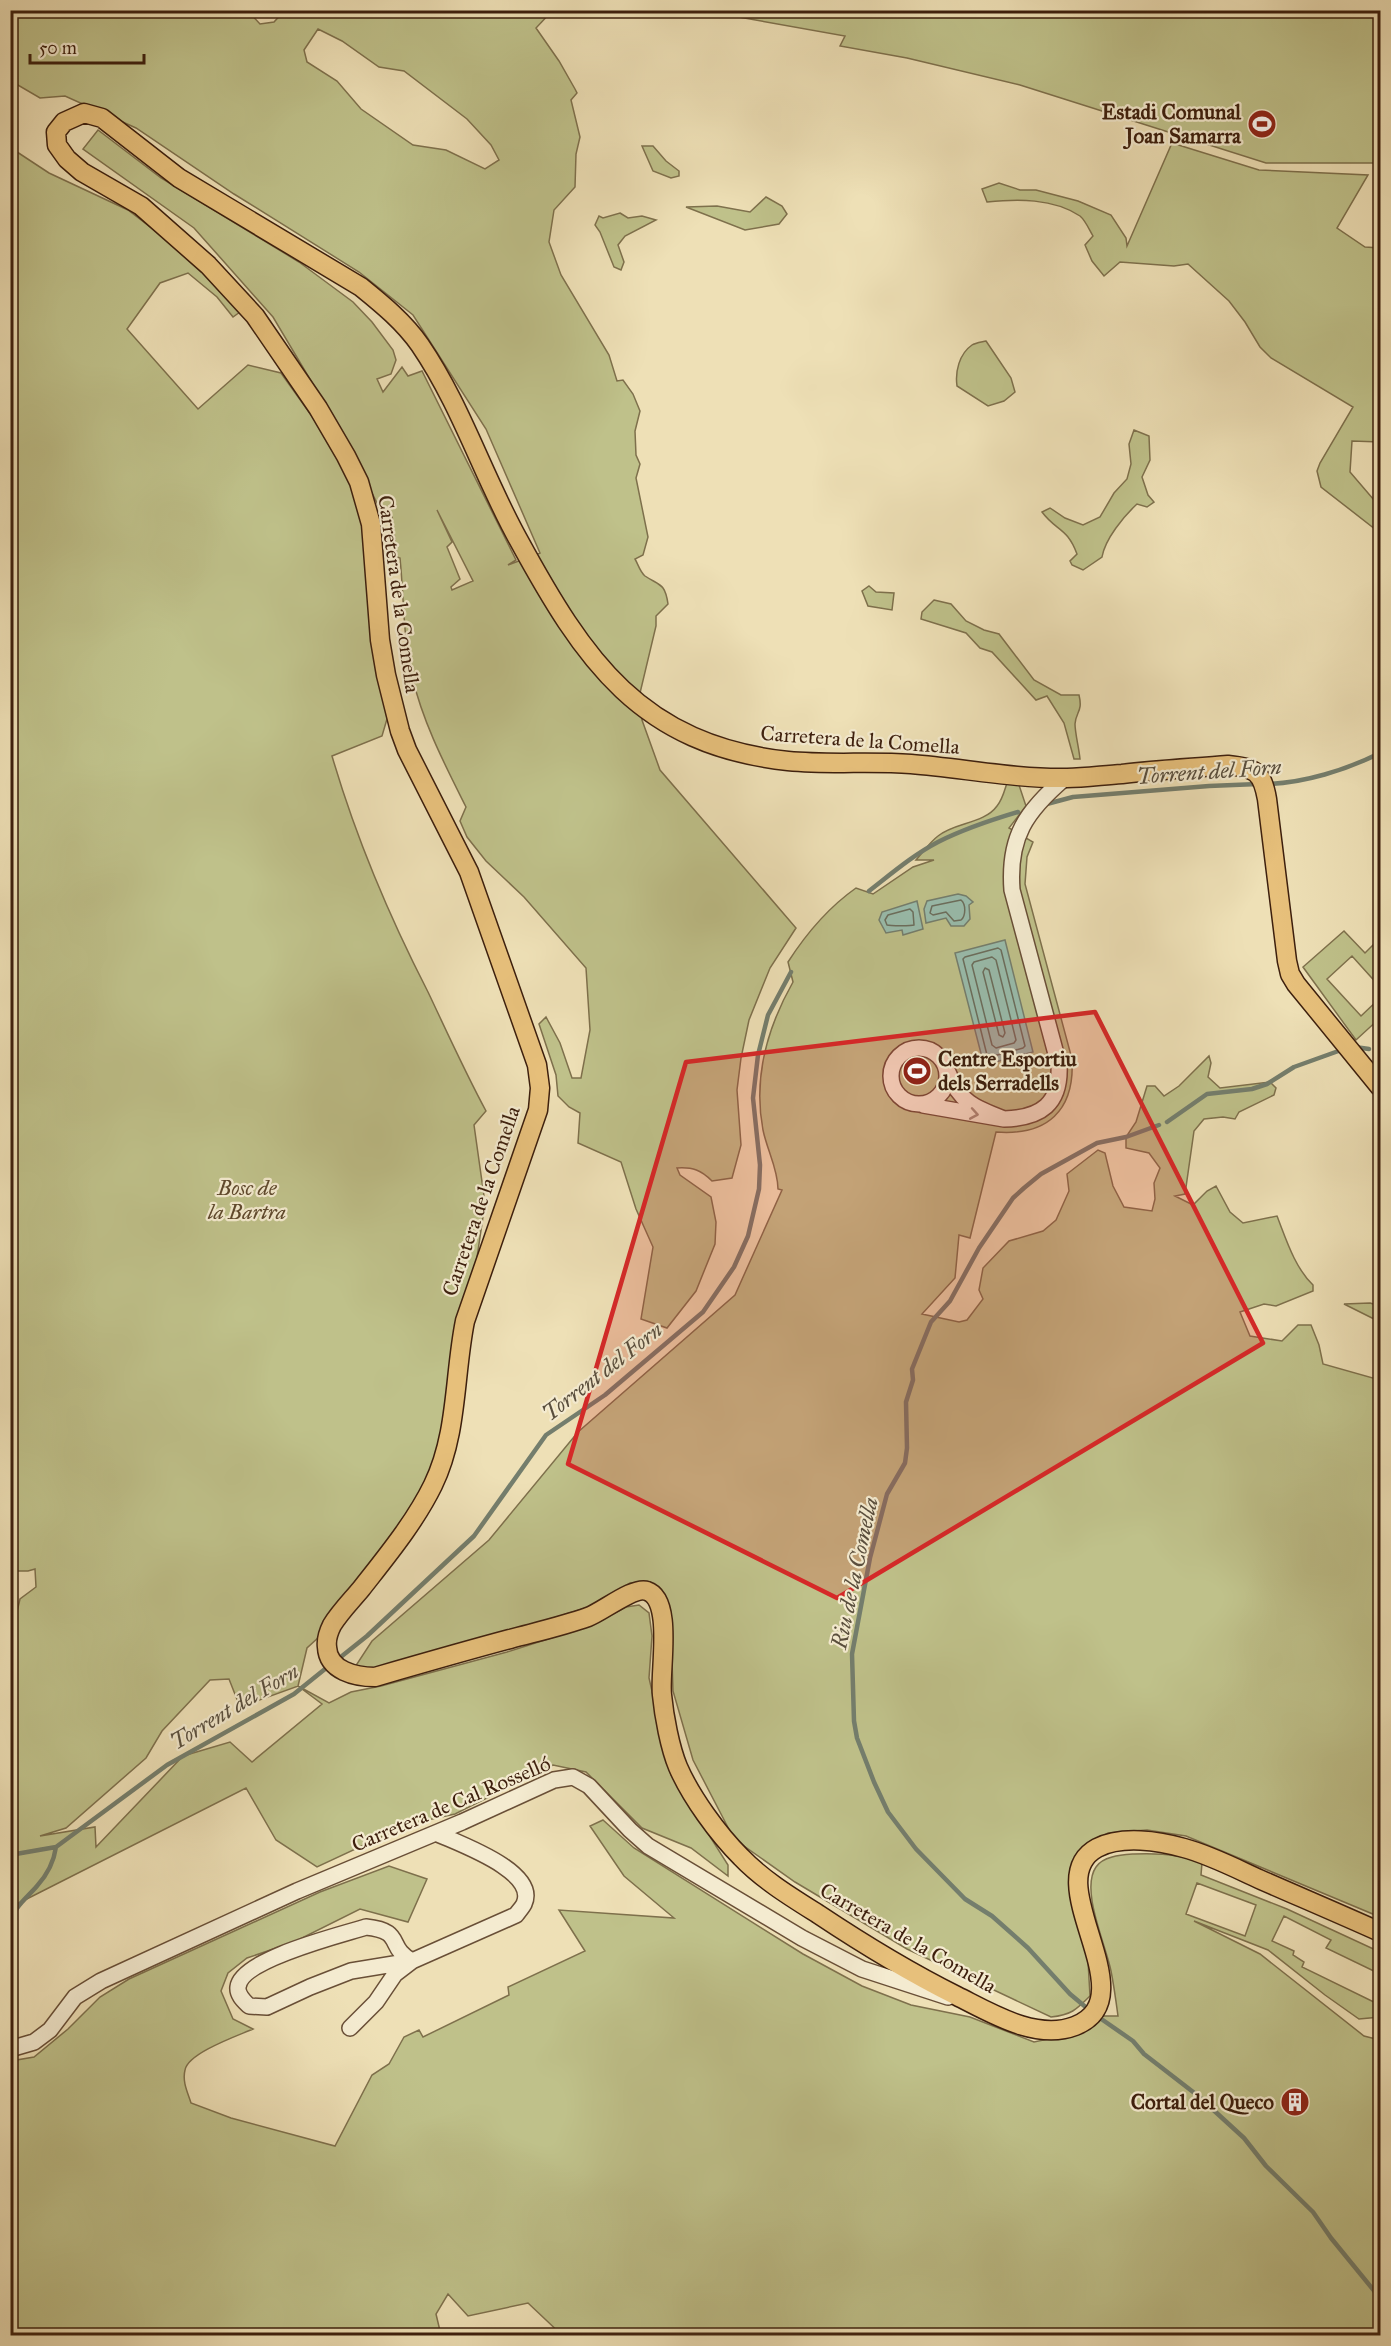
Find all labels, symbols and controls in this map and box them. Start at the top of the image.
scale bar [30,27,144,65]
text: 50 m [39,37,77,59]
place label: Estadi Comunal Joan Samarra [1102,99,1242,150]
sports icon: Estadi Comunal Joan Samarra [1246,108,1278,140]
street label: Carretera de la Comella [372,493,426,695]
street label: Carretera de la Comella [760,720,960,760]
water label: Torrent del Forn [1136,753,1283,790]
place label: Centre Esportiu dels Serradells [938,1046,1078,1096]
sports icon: Centre Esportiu dels Serradells [901,1055,933,1087]
street label: Carretera de la Comella [436,1102,526,1300]
one-way arrow [969,1107,979,1120]
park label: Bosc de la Bartra [207,1175,286,1225]
water label: Torrent del Forn [537,1316,668,1427]
water label: Riu de la Comella [825,1495,884,1652]
water label: Torrent del Forn [165,1657,304,1755]
street label: Carretera de Cal Rosselló [348,1750,555,1858]
street label: Carretera de la Comella [815,1877,1001,1999]
building icon: Cortal del Queco [1279,2086,1311,2118]
place label: Cortal del Queco [1131,2089,1274,2115]

